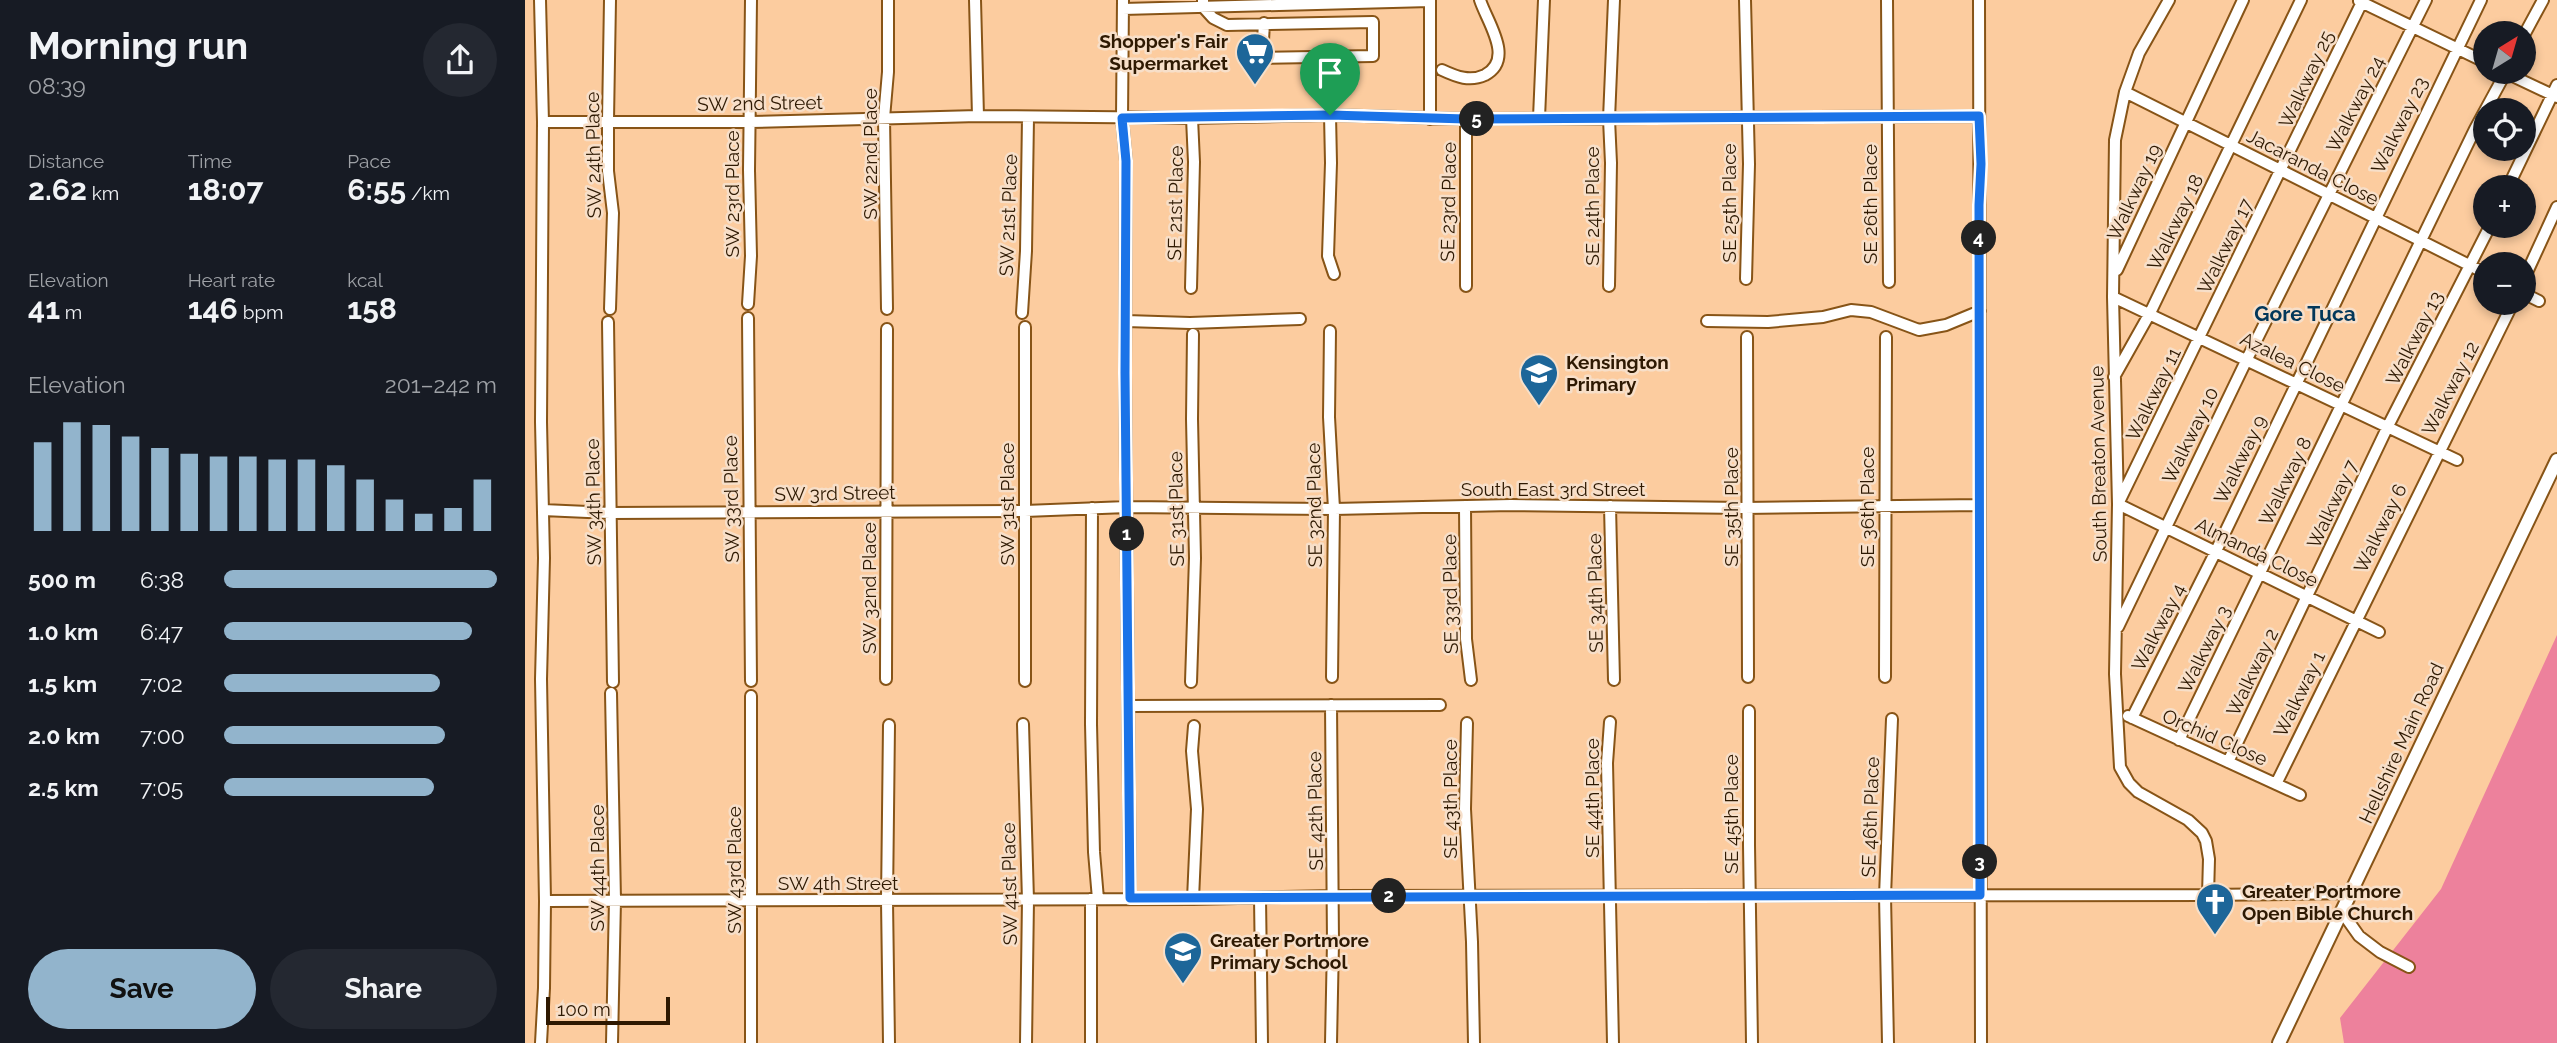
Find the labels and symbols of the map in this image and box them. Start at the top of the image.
north arrow [2473,21,2536,84]
street label: Walkway 25 [2274,27,2338,131]
place label: Shopper's Fair Supermarket [1099,30,1229,74]
supermarket icon: Shopper's Fair Supermarket [1234,31,1276,86]
pin [1300,43,1360,115]
street label: Walkway 24 [2321,52,2389,156]
street label: Walkway 23 [2366,73,2432,177]
street label: SW 22nd Place [859,88,881,220]
street label: SW 24th Place [581,91,605,219]
street label: SW 2nd Street [697,91,824,115]
pin: 5 [1459,102,1495,136]
street label: Jacaranda Close [2243,124,2383,210]
street label: SW 23rd Place [721,130,743,258]
street label: Walkway 19 [2102,140,2166,244]
street label: SE 23rd Place [1436,142,1460,262]
street label: SE 25th Place [1718,143,1740,263]
street label: SE 26th Place [1859,144,1881,264]
street label: SE 21st Place [1163,145,1187,261]
street label: SE 24th Place [1581,146,1603,266]
street label: SW 21st Place [995,153,1021,277]
street label: Walkway 18 [2142,171,2208,273]
street label: Walkway 17 [2193,195,2257,297]
pin: 4 [1961,220,1997,256]
street label: Walkway 13 [2381,287,2447,389]
district label: Gore Tuca [2254,301,2356,326]
street label: Azalea Close [2237,327,2349,397]
street label: Walkway 12 [2417,337,2483,439]
street label: Walkway 11 [2121,344,2185,444]
place label: Kensington Primary [1566,351,1669,395]
school or university icon: Kensington Primary [1518,352,1560,407]
street label: South Breaton Avenue [2085,366,2111,562]
street label: Walkway 10 [2157,383,2223,487]
street label: Walkway 9 [2209,411,2271,507]
street label: Walkway 8 [2254,433,2316,529]
street label: SW 33rd Place [719,435,743,563]
street label: SW 34th Place [581,438,605,566]
street label: SW 31st Place [996,443,1018,565]
street label: SE 32nd Place [1302,443,1326,567]
street label: SE 35th Place [1720,447,1742,567]
street label: SE 36th Place [1856,447,1878,567]
street label: SE 31st Place [1164,451,1188,567]
street label: Walkway 7 [2302,457,2362,551]
street label: South East 3rd Street [1461,478,1646,500]
street label: Walkway 6 [2349,480,2411,576]
street label: SW 3rd Street [774,481,896,505]
street label: Almanda Close [2192,513,2322,591]
pin: 1 [1109,516,1145,552]
street label: SW 32nd Place [858,522,880,654]
street label: SE 34th Place [1583,533,1607,653]
street label: SE 33rd Place [1438,534,1462,654]
street label: Walkway 4 [2127,580,2189,674]
street label: Walkway 3 [2173,602,2235,696]
street label: Walkway 2 [2221,625,2283,719]
street label: Walkway 1 [2269,648,2329,740]
street label: Hellshire Main Road [2354,659,2448,827]
street label: Orchid Close [2159,704,2271,770]
street label: SE 44th Place [1581,738,1603,858]
street label: SE 43th Place [1439,739,1461,859]
street label: SE 42th Place [1303,751,1327,871]
street label: SE 45th Place [1720,754,1742,874]
street label: SE 46th Place [1857,756,1883,878]
street label: SW 44th Place [586,804,608,932]
street label: SW 43rd Place [723,806,745,934]
street label: SW 41st Place [997,822,1021,946]
pin: 3 [1963,844,1997,880]
street label: SW 4th Street [778,872,899,894]
pin: 2 [1371,878,1407,914]
place label: Greater Portmore Open Bible Church [2242,880,2413,924]
church icon: Greater Portmore Open Bible Church [2194,881,2236,936]
place label: Greater Portmore Primary School [1210,929,1369,973]
school or university icon: Greater Portmore Primary School [1162,930,1204,985]
scale bar [546,994,670,1026]

